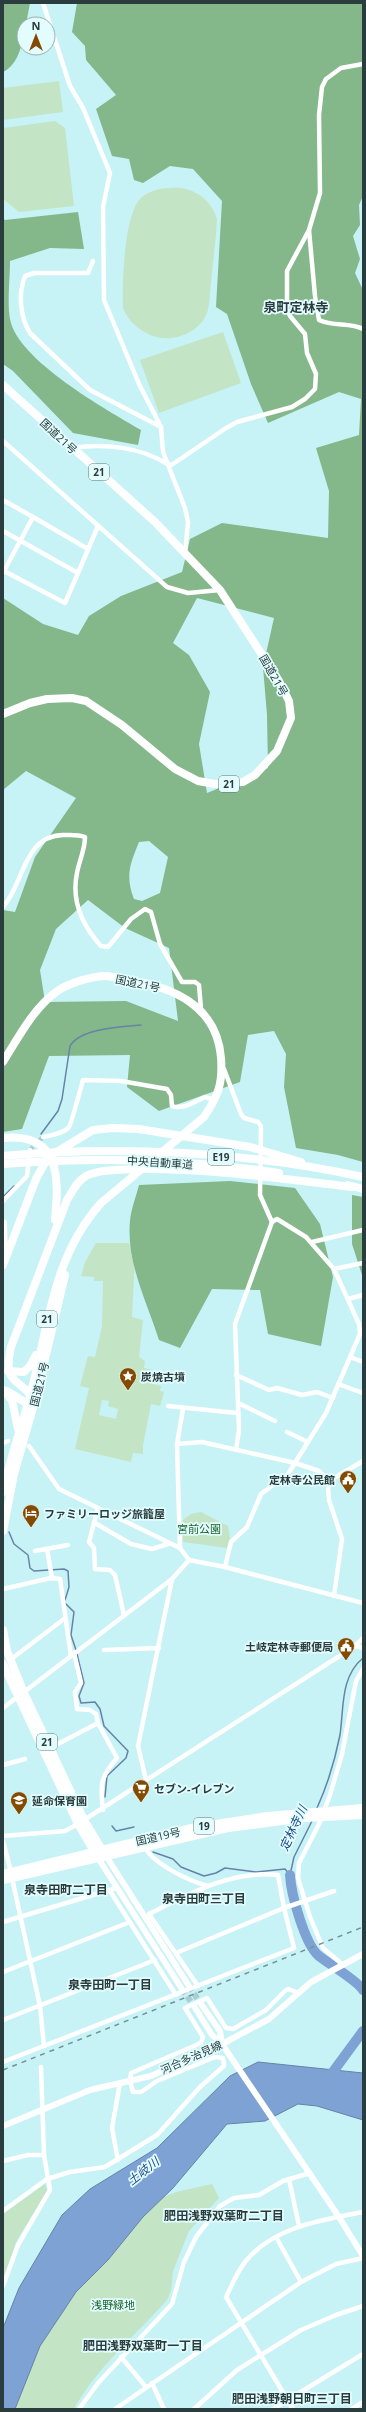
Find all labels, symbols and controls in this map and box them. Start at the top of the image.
north arrow [16,16,56,56]
text: N [32,18,40,33]
district label: 泉町定林寺 [263,298,329,316]
street label: 国道21号 [37,415,81,457]
road number: 21 [89,464,109,480]
street label: 国道21号 [256,652,292,698]
road number: 21 [219,776,239,792]
street label: 国道21号 [114,971,162,995]
road number: E19 [208,1149,234,1165]
street label: 中央自動車道 [127,1152,193,1172]
road number: 21 [37,1311,57,1327]
street label: 国道21号 [26,1360,52,1408]
place icon: 炭焼古墳 [118,1366,138,1391]
place label: 炭焼古墳 [141,1369,185,1384]
public building icon: 定林寺公民館 [338,1469,358,1494]
place label: 定林寺公民館 [269,1472,335,1487]
hotel icon: ファミリーロッジ旅籠屋 [21,1503,41,1528]
place label: ファミリーロッジ旅籠屋 [44,1506,165,1521]
park label: 宮前公園 [177,1521,221,1536]
public building icon: 土岐定林寺郵便局 [336,1636,356,1661]
place label: 土岐定林寺郵便局 [245,1639,333,1654]
road number: 21 [37,1734,57,1750]
supermarket icon: セブン-イレブン [131,1778,151,1803]
place label: セブン-イレブン [154,1781,235,1796]
school or university icon: 延命保育園 [9,1790,29,1815]
place label: 延命保育園 [32,1793,87,1808]
water label: 定林寺川 [275,1801,312,1853]
road number: 19 [194,1818,214,1834]
street label: 国道19号 [134,1824,182,1848]
district label: 泉寺田町二丁目 [24,1881,108,1898]
district label: 泉寺田町三丁目 [162,1890,246,1907]
district label: 泉寺田町一丁目 [68,1976,152,1993]
street label: 河合多治見線 [158,2037,224,2077]
water label: 土岐川 [124,2152,164,2189]
district label: 肥田浅野双葉町二丁目 [164,2207,284,2224]
park label: 浅野緑地 [91,2297,135,2312]
district label: 肥田浅野双葉町一丁目 [83,2337,203,2354]
district label: 肥田浅野朝日町三丁目 [232,2390,352,2407]

